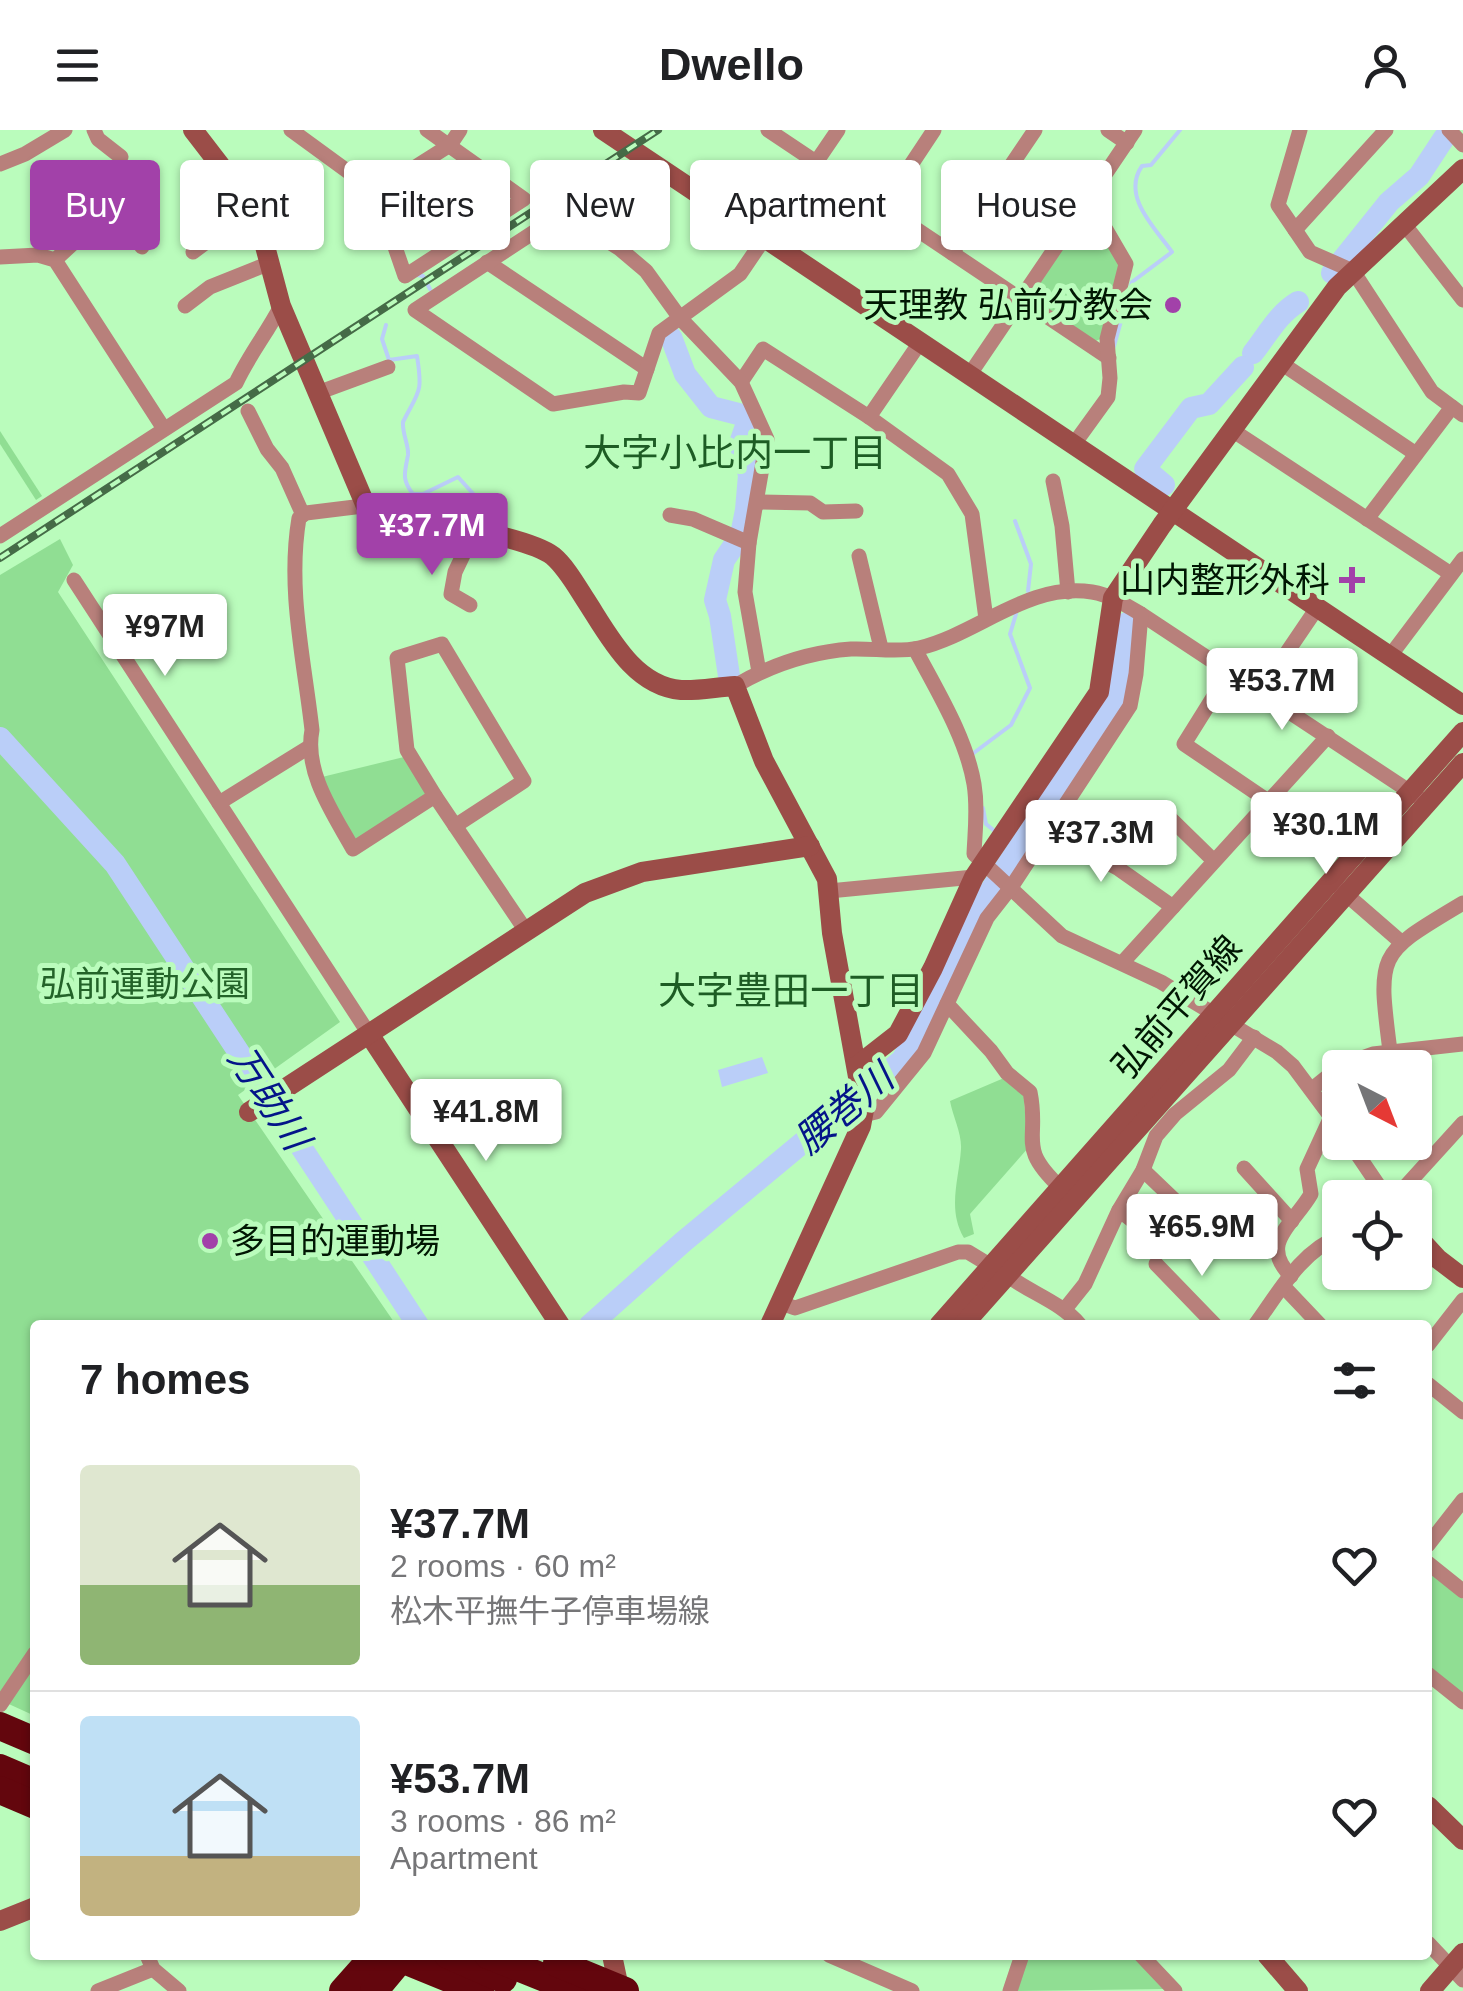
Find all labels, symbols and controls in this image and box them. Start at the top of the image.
icon: menu [50,38,105,93]
icon: person [1358,38,1413,93]
text: Dwello [659,39,804,90]
chip: Buy [30,160,160,250]
chip: Rent [180,160,324,250]
chip: Filters [344,160,510,250]
chip: New [530,160,670,250]
chip: Apartment [690,160,921,250]
chip: House [941,160,1112,250]
place label: 天理教 弘前分教会 [863,285,1153,324]
marker: 天理教 弘前分教会 [1162,294,1184,316]
district label: 大字小比内一丁目 [583,432,887,474]
pin: ¥37.7M [351,493,513,578]
text: ¥37.7M [379,507,485,543]
place label: 山内整形外科 [1120,560,1330,599]
marker: 山内整形外科 [1339,567,1365,593]
pin: ¥97M [106,594,224,679]
text: ¥97M [125,608,205,644]
pin: ¥53.7M [1201,648,1363,733]
text: ¥53.7M [1229,662,1335,698]
pin: ¥30.1M [1245,792,1407,877]
pin: ¥37.3M [1020,800,1182,885]
text: ¥30.1M [1273,806,1379,842]
text: ¥37.3M [1048,814,1154,850]
street label: 弘前平賀線 [1104,928,1249,1086]
park label: 弘前運動公園 [40,964,250,1003]
district label: 大字豊田一丁目 [658,970,924,1012]
water label: 万助川 [220,1039,320,1161]
north arrow [1322,1050,1432,1160]
map controls [1322,1050,1432,1290]
water label: 腰巻川 [787,1054,904,1162]
pin: ¥41.8M [405,1079,567,1164]
text: ¥41.8M [433,1093,539,1129]
button: locate [1322,1180,1432,1290]
pin: ¥65.9M [1121,1194,1283,1279]
text: ¥65.9M [1149,1208,1255,1244]
place label: 多目的運動場 [230,1221,440,1260]
marker: 多目的運動場 [199,1230,221,1252]
icon: filters [1327,1353,1382,1408]
text: 7 homes [80,1356,250,1403]
text: ¥37.7M [390,1500,530,1547]
icon: home [160,1505,280,1625]
icon: heart [1327,1538,1382,1593]
text: 2 rooms · 60 m² [390,1548,616,1584]
text: 松木平撫牛子停車場線 [390,1593,710,1629]
text: ¥53.7M [390,1755,530,1802]
icon: home [160,1756,280,1876]
icon: heart [1327,1789,1382,1844]
text: 3 rooms · 86 m² [390,1803,616,1839]
text: Apartment [390,1840,538,1876]

